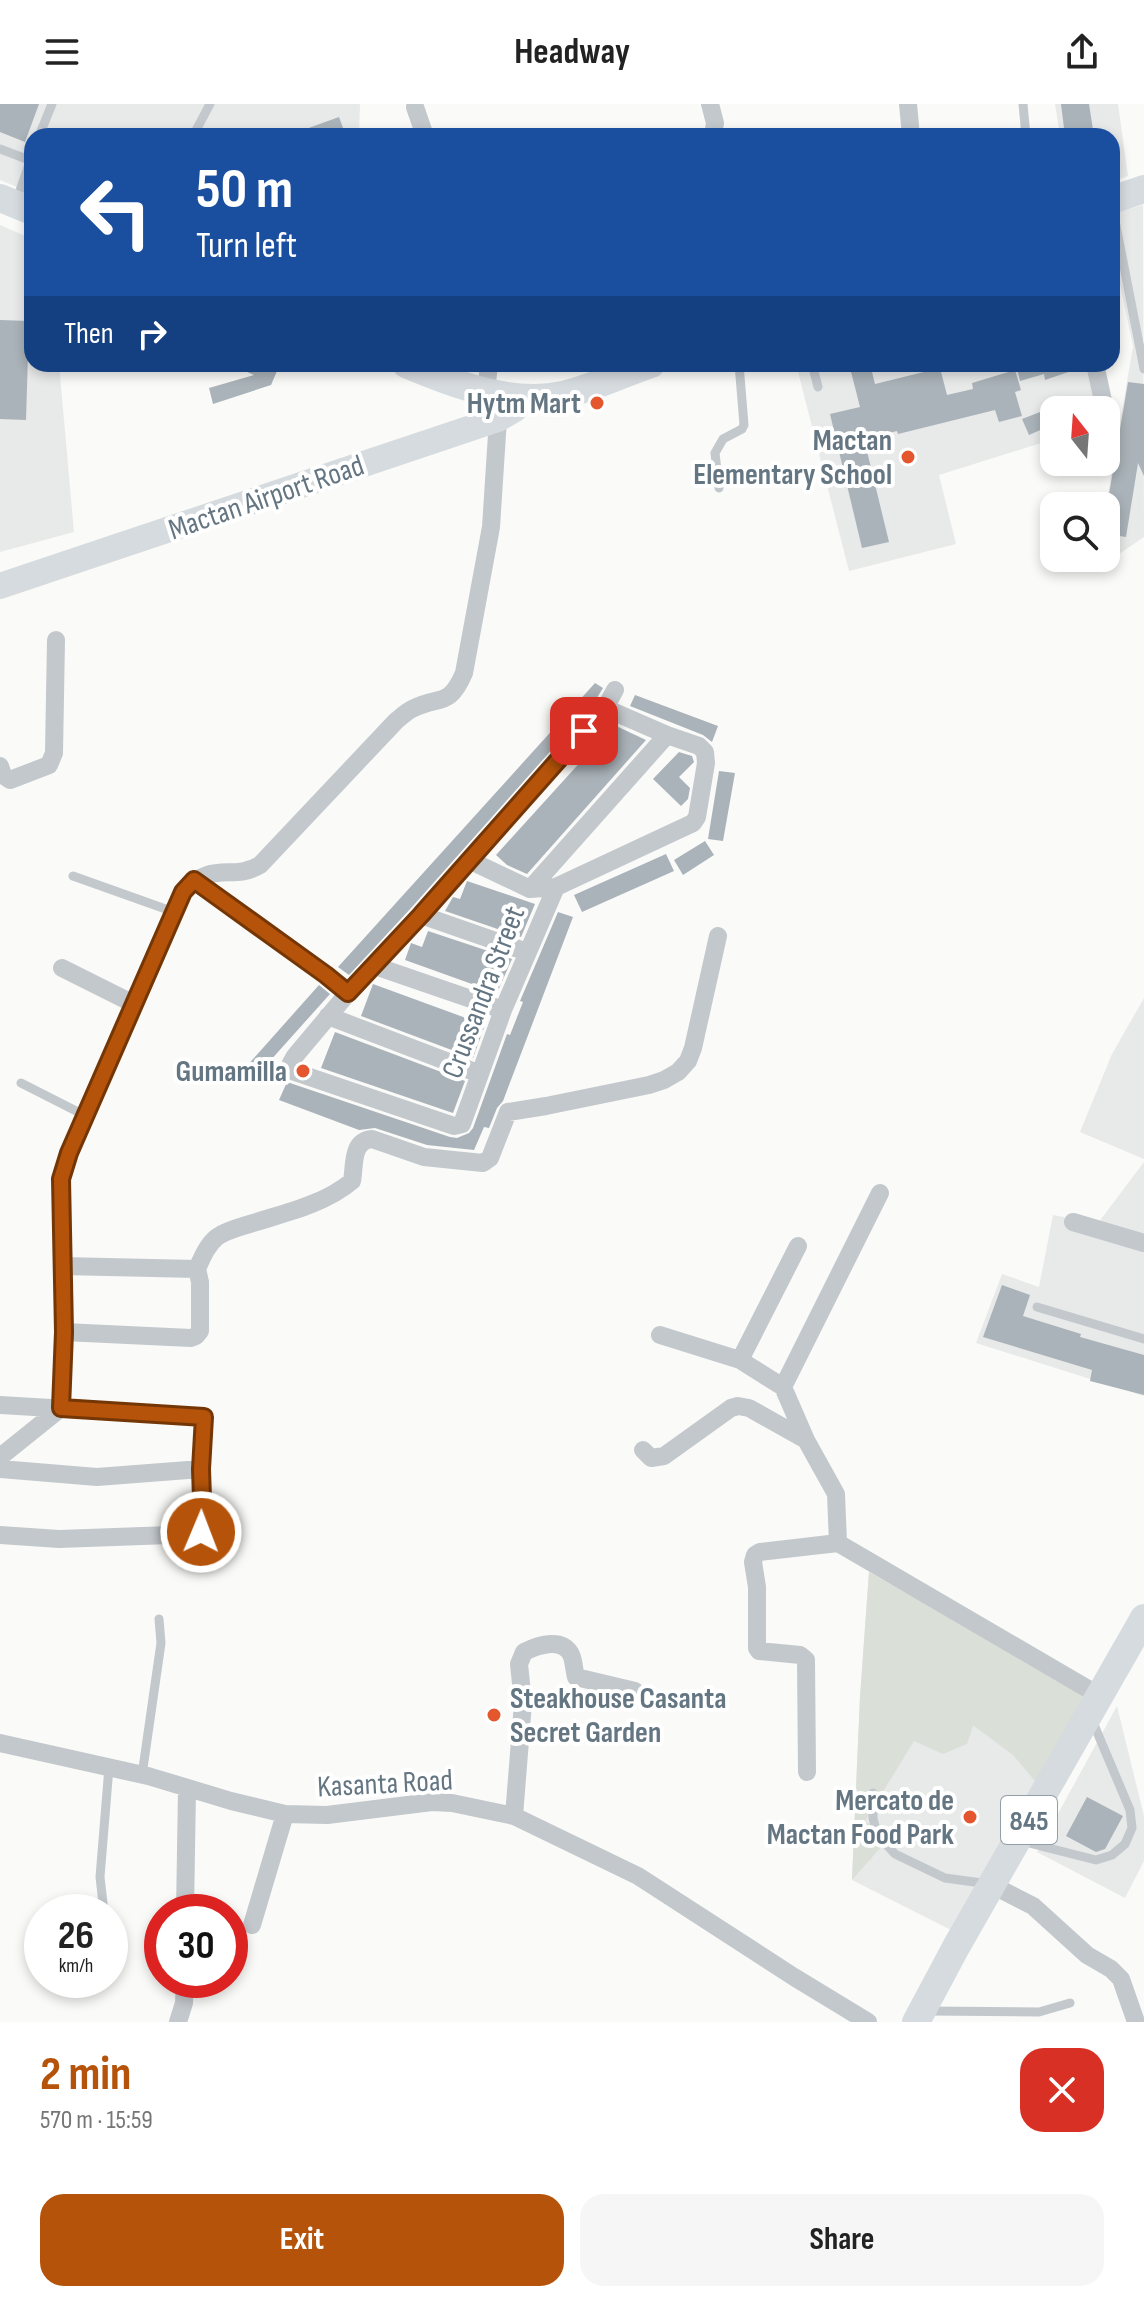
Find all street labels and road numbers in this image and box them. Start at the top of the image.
street label: Mactan Airport Road [164,448,369,548]
street label: Crussandra Street [435,901,533,1083]
street label: Kasanta Road [316,1762,454,1806]
road number: 845 [1001,1796,1057,1844]

